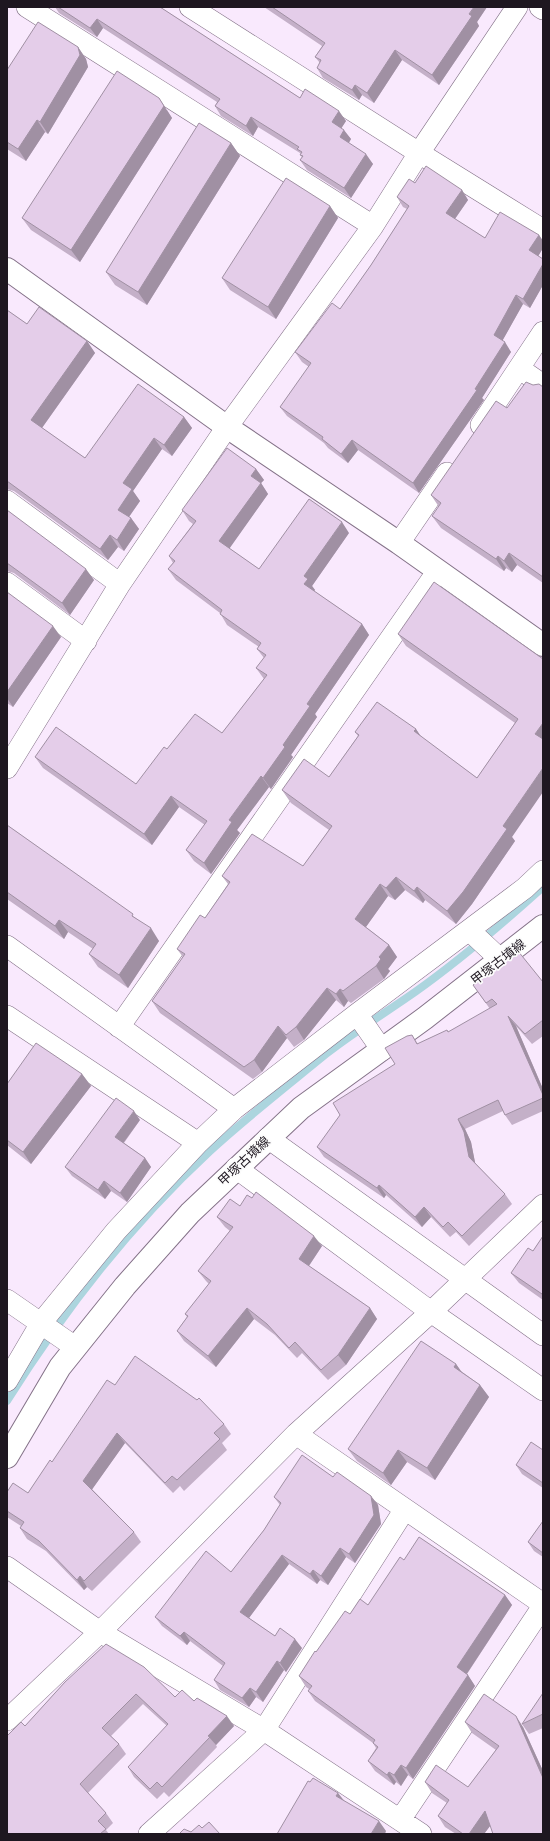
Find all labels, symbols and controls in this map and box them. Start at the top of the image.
street label: 甲塚古墳線 [467,935,529,989]
street label: 甲塚古墳線 [214,1133,274,1189]

